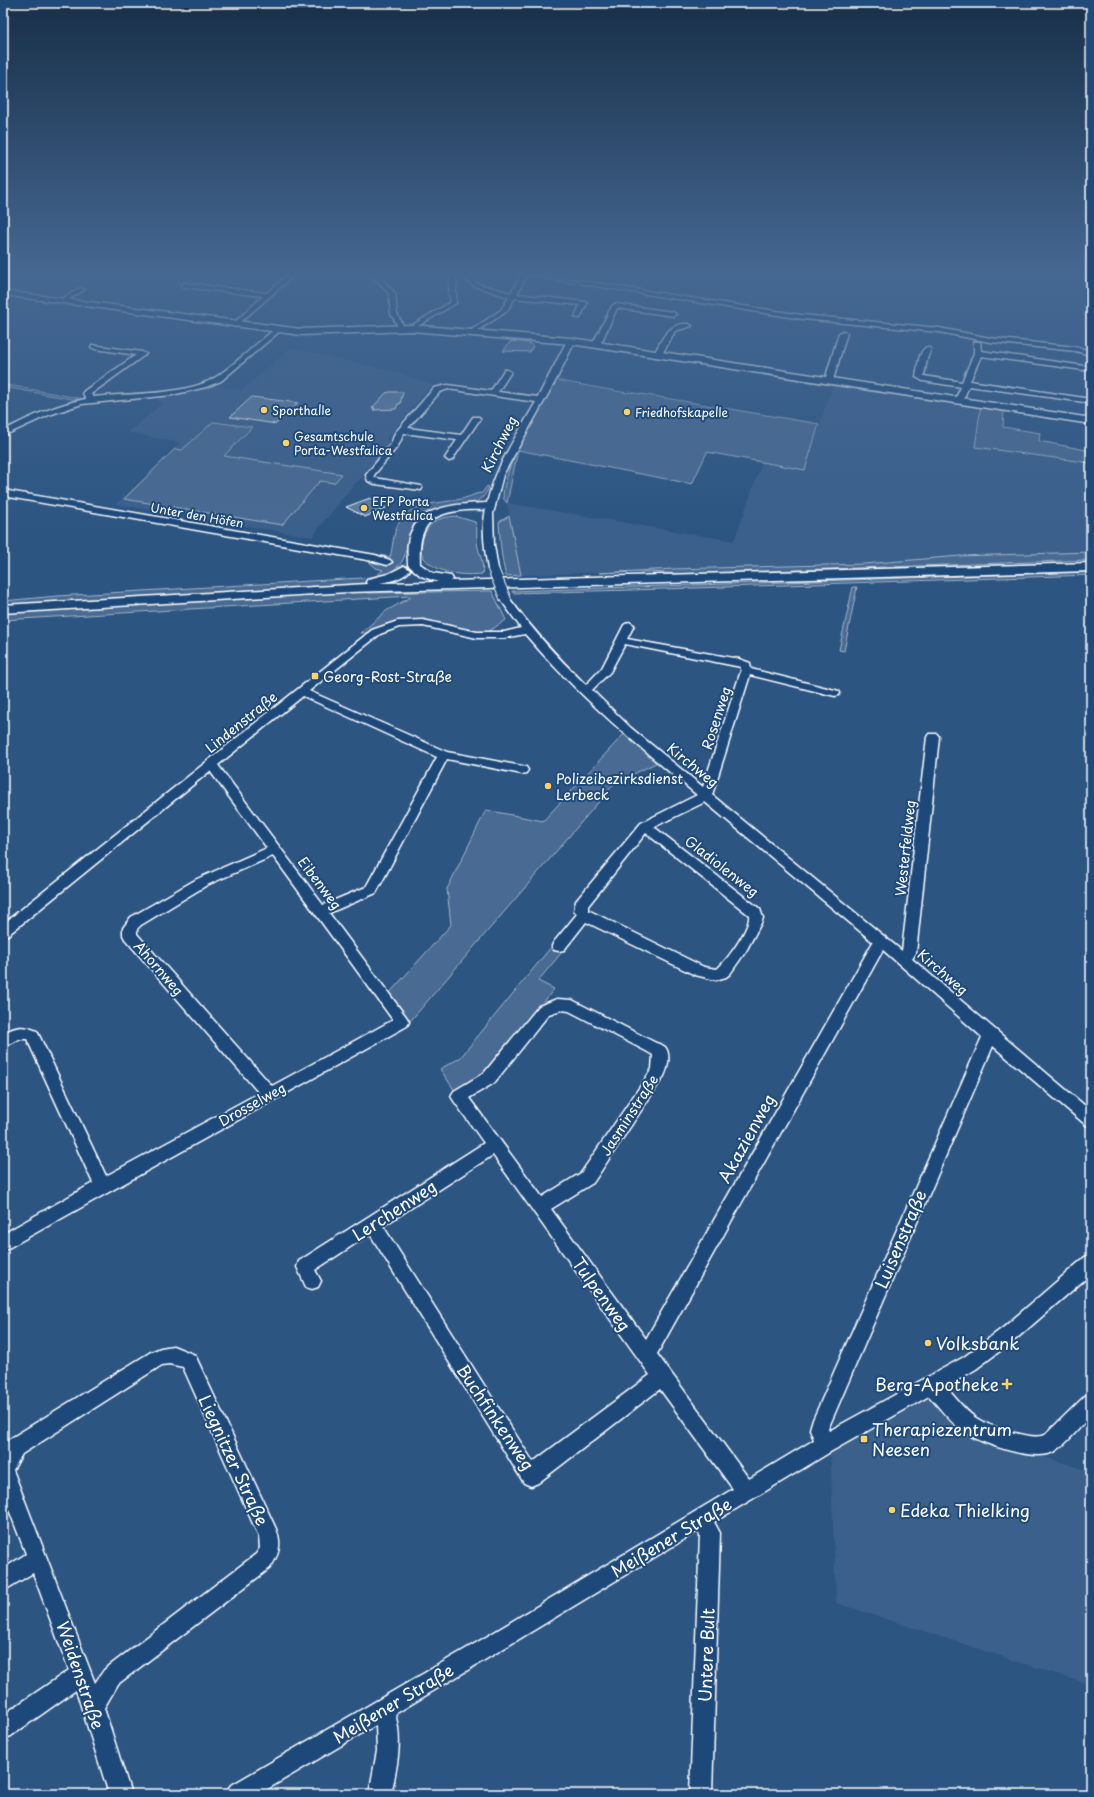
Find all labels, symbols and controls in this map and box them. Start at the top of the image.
place label: Sporthalle [272,401,331,419]
place label: Friedhofskapelle [635,403,728,421]
marker: Sporthalle [259,405,269,415]
marker: Friedhofskapelle [622,407,632,417]
street label: Kirchweg [476,412,522,476]
place label: Gesamtschule Porta-Westfalica [294,427,393,459]
marker: Gesamtschule Porta-Westfalica [281,438,291,448]
place label: EFP Porta Westfalica [372,492,434,524]
street label: Unter den Höfen [149,498,245,532]
marker: EFP Porta Westfalica [359,503,369,513]
place label: Georg-Rost-Straße [323,666,452,687]
marker: Georg-Rost-Straße [310,671,320,681]
street label: Rosenweg [696,684,736,752]
street label: Lindenstraße [200,686,282,758]
street label: Kirchweg [663,738,723,792]
place label: Polizeibezirksdienst Lerbeck [556,768,683,805]
marker: Polizeibezirksdienst Lerbeck [543,781,553,791]
street label: Westerfeldweg [889,799,921,897]
street label: Gladiolenweg [680,830,764,902]
street label: Eibenweg [293,852,347,914]
street label: Ahornweg [129,936,189,1000]
street label: Kirchweg [913,944,973,1000]
street label: Jasminstraße [595,1070,663,1160]
street label: Drosselweg [214,1077,290,1131]
street label: Akazienweg [711,1089,781,1187]
street label: Lerchenweg [347,1173,441,1247]
street label: Luisenstraße [867,1186,933,1292]
street label: Tulpenweg [566,1251,638,1337]
place label: Volksbank [936,1330,1020,1356]
marker: Volksbank [923,1338,933,1348]
street label: Buchfinkenweg [451,1359,541,1475]
place label: Berg-Apotheke [875,1371,999,1397]
marker: Berg-Apotheke [1002,1379,1012,1389]
street label: Liegnitzer Straße [192,1390,276,1530]
place label: Therapiezentrum Neesen [872,1416,1012,1462]
marker: Therapiezentrum Neesen [859,1434,869,1444]
street label: Meißener Straße [606,1491,736,1583]
place label: Edeka Thielking [900,1497,1030,1523]
marker: Edeka Thielking [887,1505,897,1515]
street label: Untere Bult [691,1607,721,1702]
street label: Weidenstraße [50,1618,112,1732]
street label: Meißener Straße [328,1657,458,1749]

